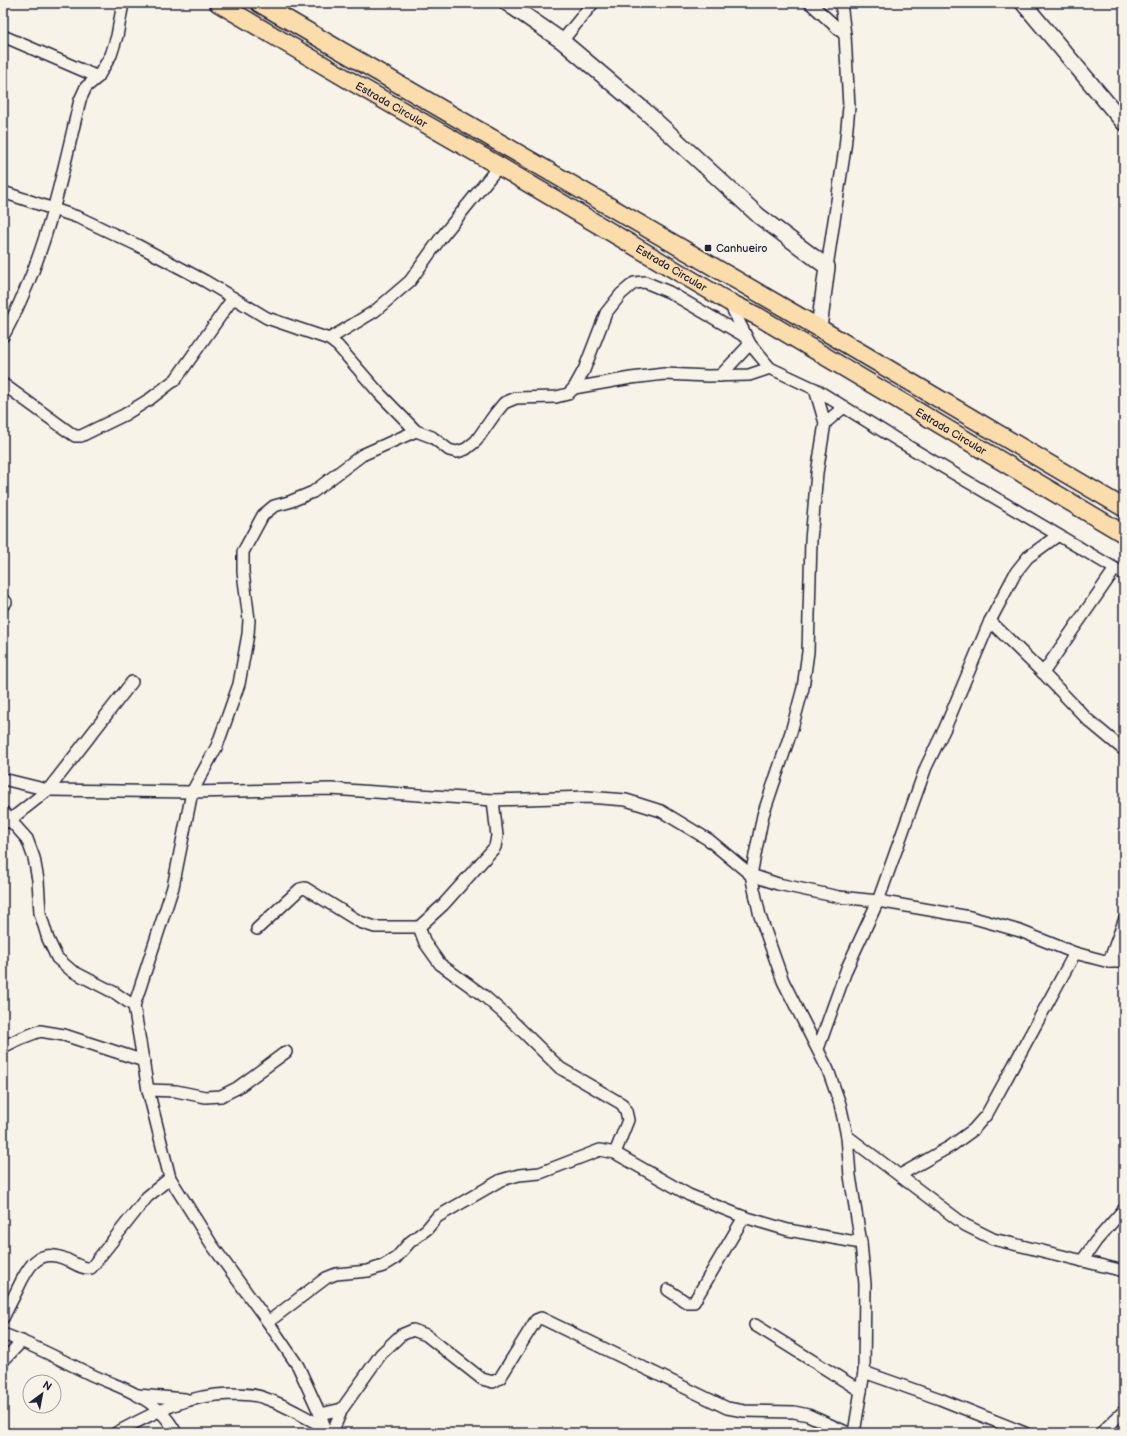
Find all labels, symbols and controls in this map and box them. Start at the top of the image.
street label: Estrada Circular [353,79,431,131]
street label: Estrada Circular [633,242,710,294]
place label: Canhueiro [716,242,768,255]
marker: Canhueiro [703,243,713,253]
street label: Estrada Circular [913,405,990,458]
north arrow [22,1374,62,1414]
text: N [40,1378,54,1394]

